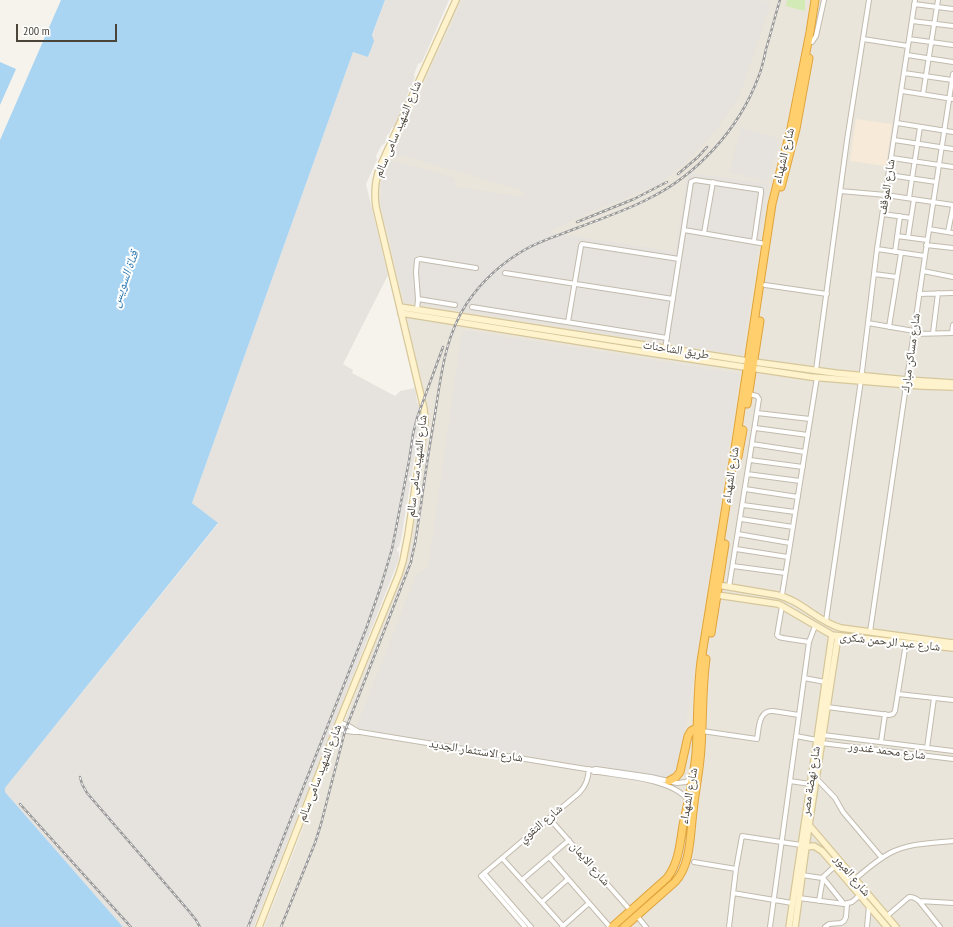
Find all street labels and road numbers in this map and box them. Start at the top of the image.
street label: شارع الشهيد سامى سالم [371,79,425,179]
street label: شارع الشهداء [770,127,798,185]
street label: شارع الموقف [875,158,899,216]
street label: شارع مساكن مبارك [898,313,924,393]
street label: طريق الشاحنات [642,338,710,362]
street label: شارع الشهيد سامى سالم [404,414,430,518]
street label: شارع الشهداء [719,446,743,504]
street label: شارع عبد الرحمن شكرى [839,630,941,654]
street label: شارع الشهيد سامى سالم [295,722,345,824]
street label: شارع الاستثمار الجديد [428,736,524,766]
street label: شارع محمد غندور [848,739,926,763]
street label: شارع نهضة مصر [798,745,824,817]
street label: شارع الشهداء [677,767,701,825]
street label: شارع التقوي [516,802,566,846]
street label: شارع الايمان [567,839,613,889]
street label: شارع العبور [831,852,873,900]

